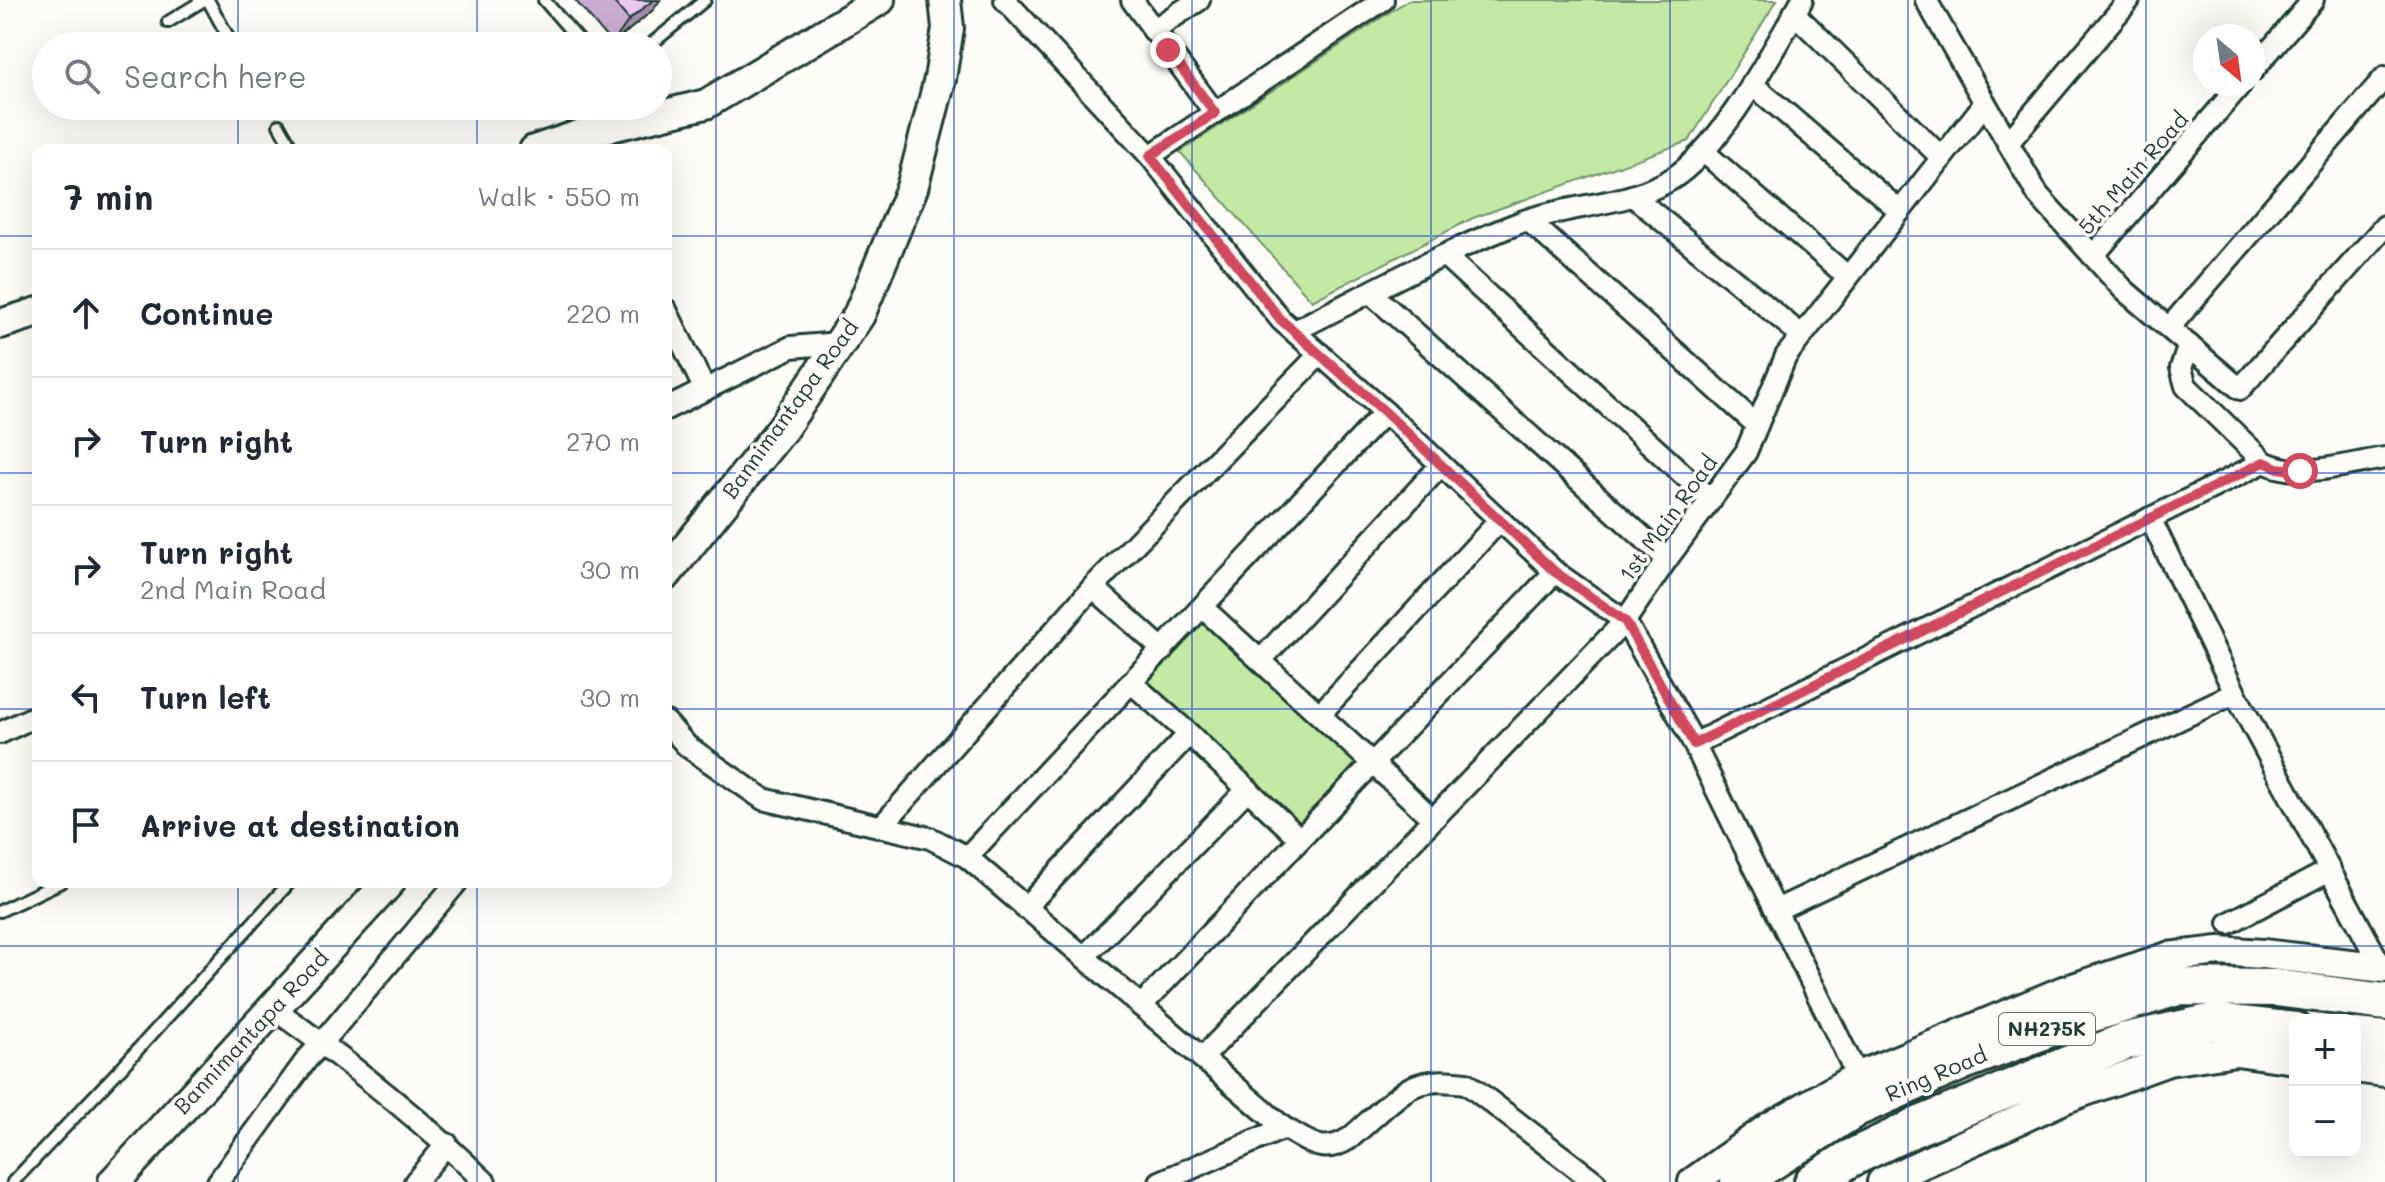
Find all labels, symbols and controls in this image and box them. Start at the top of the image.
north arrow [2193,24,2265,96]
search box [32,32,672,120]
route end [1150,32,1186,68]
icon: search [60,54,104,98]
text: Search here [124,56,307,96]
street label: 5th Main Road [2071,105,2194,240]
text: 7 min [64,174,153,219]
text: Walk · 550 m [477,179,640,213]
icon: ahead [64,291,108,335]
text: Continue [140,293,273,333]
text: 220 m [566,296,640,330]
street label: Bannimantapa Road [715,313,864,504]
icon: right [64,419,108,463]
text: Turn right [140,421,293,461]
text: 270 m [566,424,640,458]
street label: 1st Main Road [1612,449,1723,587]
route start [2282,453,2318,489]
text: Turn right [140,532,293,572]
icon: right [64,547,108,591]
text: 30 m [580,552,640,586]
text: 2nd Main Road [140,572,326,606]
icon: left [64,675,108,719]
text: Turn left [140,677,271,717]
text: 30 m [580,680,640,714]
icon: arrive [64,803,108,847]
text: Arrive at destination [140,805,460,845]
street label: Bannimantapa Road [167,943,334,1120]
road number: NH275K [1999,1013,2095,1045]
map controls [2289,1014,2361,1158]
button: + [2289,1014,2361,1086]
street label: Ring Road [1881,1039,1991,1108]
button: − [2289,1086,2361,1158]

